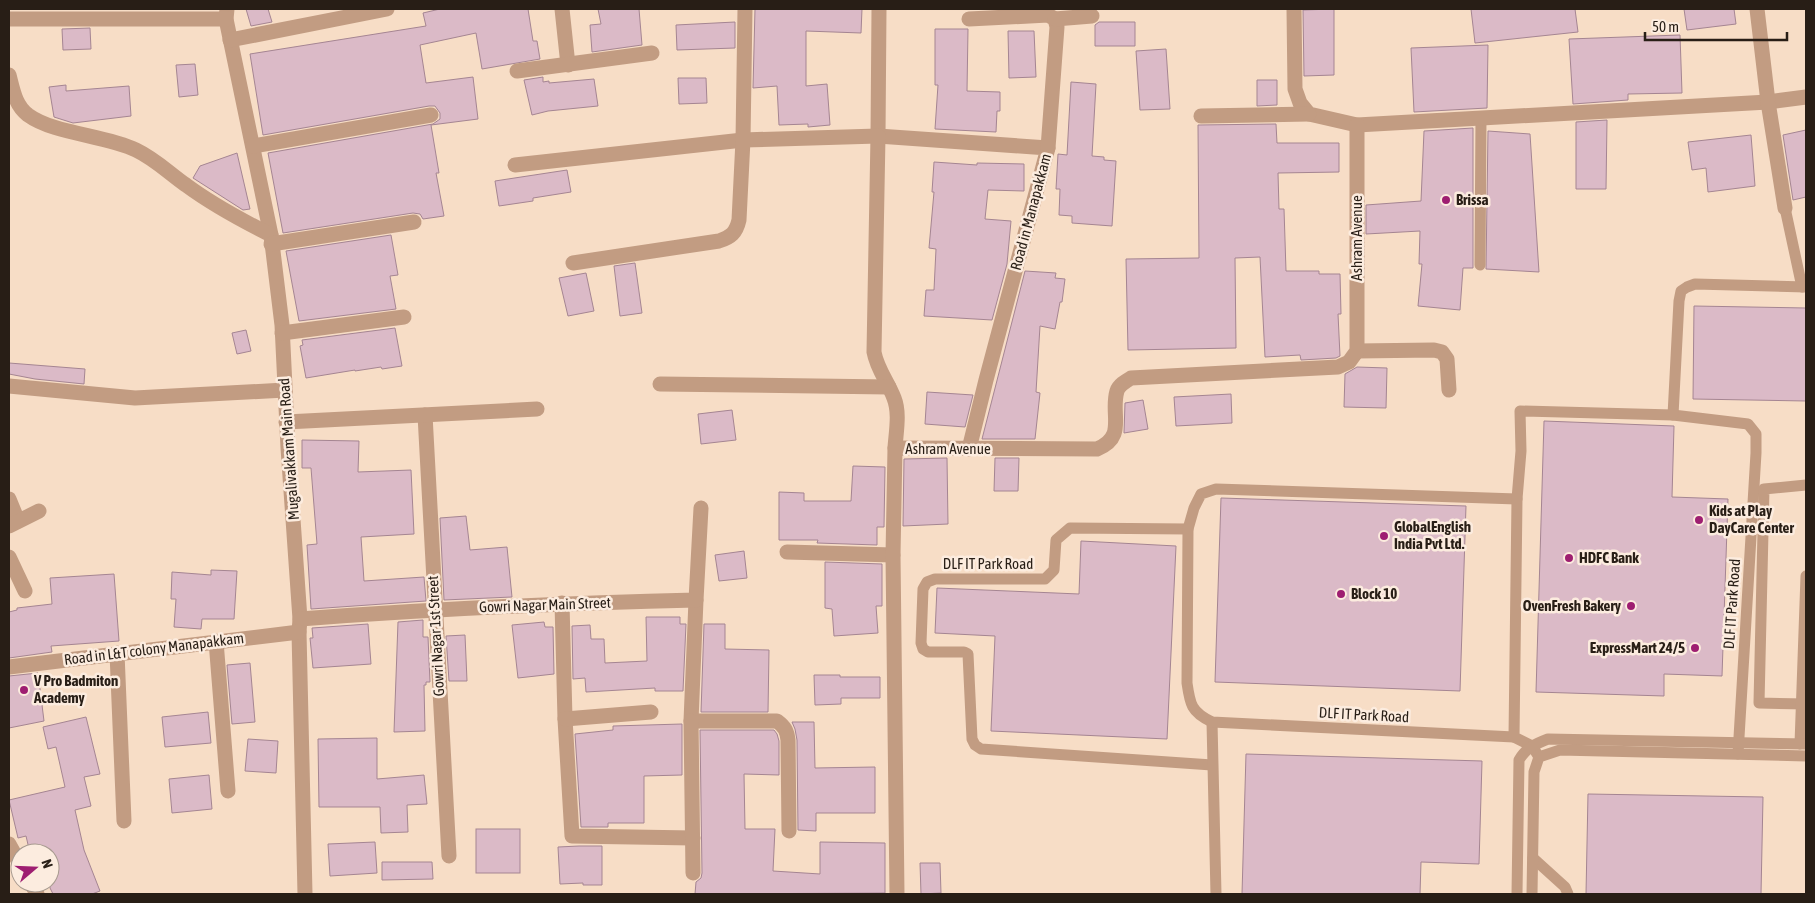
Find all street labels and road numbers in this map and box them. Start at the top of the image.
street label: Road in Manapakkam [1007,152,1054,272]
street label: Ashram Avenue [1348,195,1365,281]
street label: Mugalivakkam Main Road [275,377,302,521]
street label: Ashram Avenue [905,440,991,457]
street label: DLF IT Park Road [943,555,1033,572]
street label: DLF IT Park Road [1720,558,1743,650]
street label: Gowri Nagar 1st Street [424,575,447,697]
street label: Gowri Nagar Main Street [479,594,611,615]
street label: Road in L&T colony Manapakkam [63,629,245,668]
street label: DLF IT Park Road [1318,704,1410,725]

